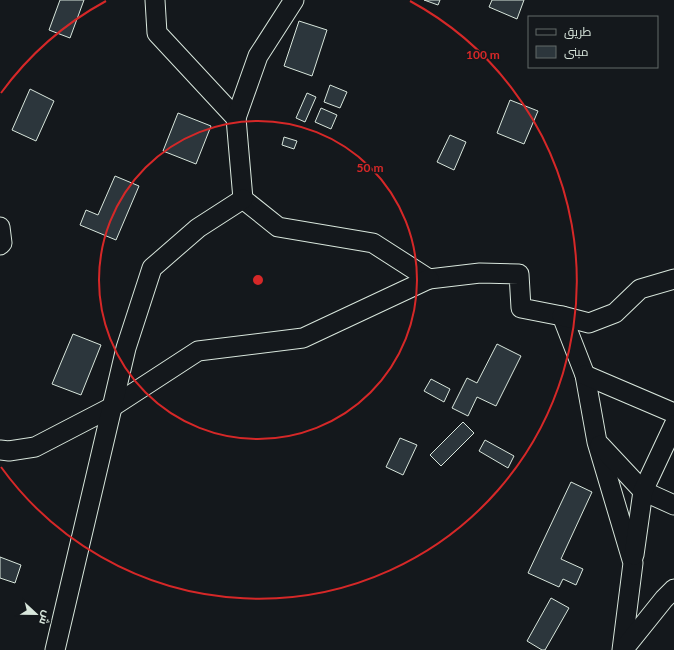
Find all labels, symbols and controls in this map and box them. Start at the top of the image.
legend [528,16,658,68]
text: طريق [564,24,592,39]
text: مبنى [564,44,589,59]
text: 100 m [466,47,500,62]
text: 50 m [357,160,383,175]
centre of rings [251,273,265,287]
north arrow [16,594,56,634]
text: ش [36,609,54,627]

